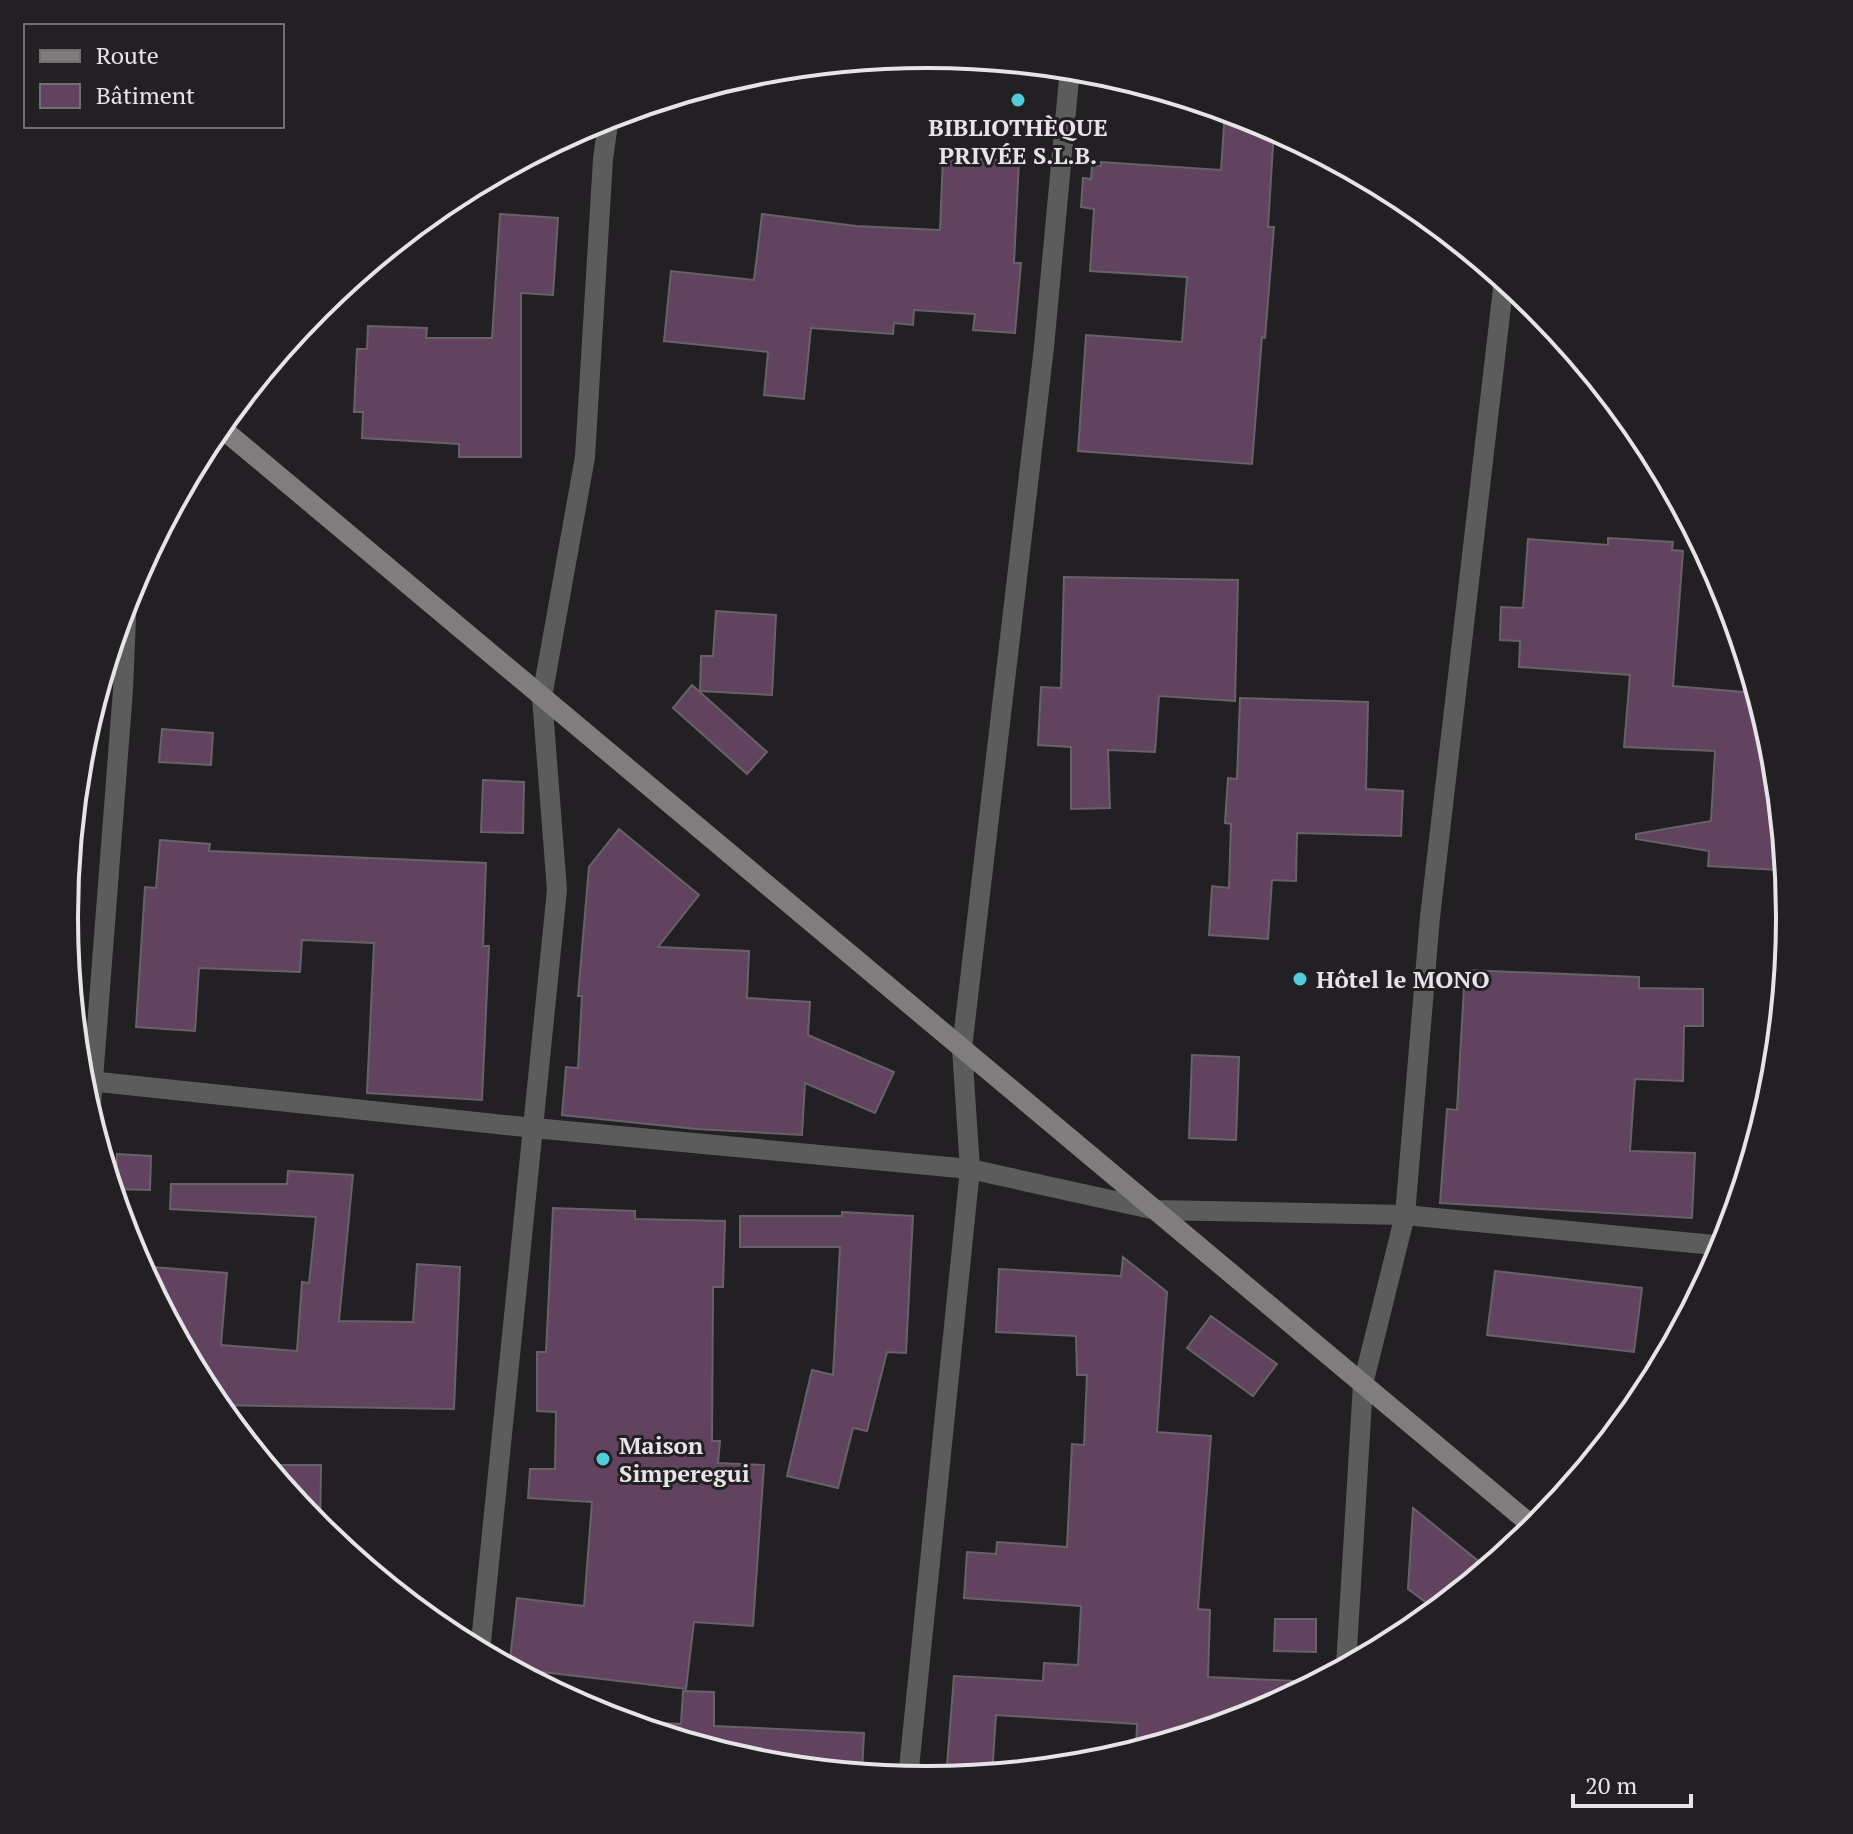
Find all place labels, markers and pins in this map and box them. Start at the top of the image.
marker: BIBLIOTHÈQUE PRIVÉE S.L.B. [1009,91,1027,109]
place label: BIBLIOTHÈQUE PRIVÉE S.L.B. [928,111,1108,171]
place label: Hôtel le MONO [1316,963,1490,995]
marker: Hôtel le MONO [1291,970,1309,988]
place label: Maison Simperegui [619,1429,750,1489]
marker: Maison Simperegui [594,1450,612,1468]

